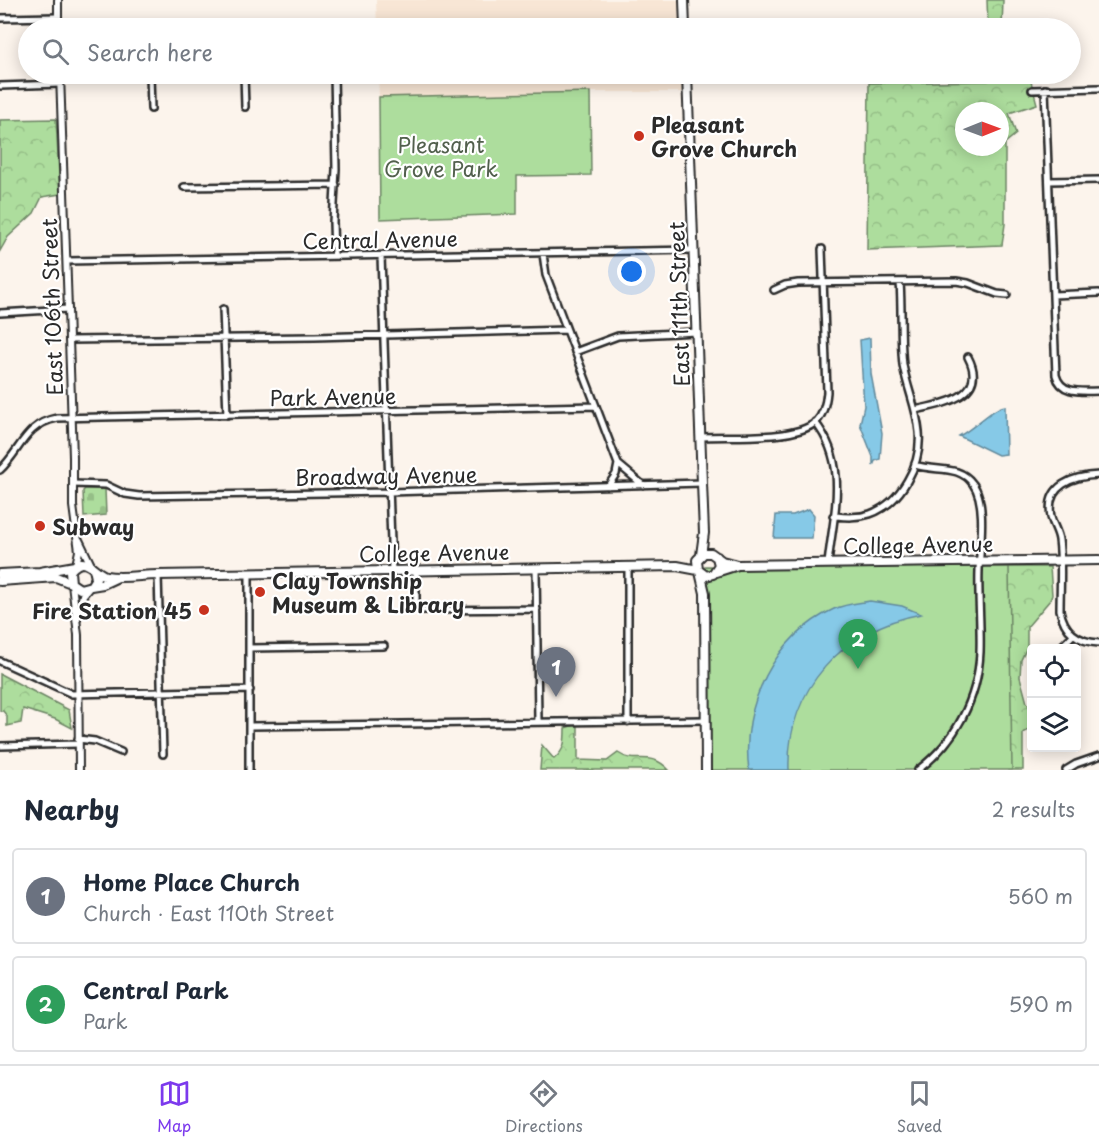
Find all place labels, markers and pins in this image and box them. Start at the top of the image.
place label: Pleasant Grove Church [651,108,797,164]
marker: Pleasant Grove Church [632,129,646,143]
place label: Subway [52,510,134,542]
marker: Subway [33,519,47,533]
place label: Clay Township Museum & Library [272,564,464,620]
marker: Clay Township Museum & Library [253,585,267,599]
place label: Fire Station 45 [32,594,192,626]
marker: Fire Station 45 [197,603,211,617]
pin: 2 [838,620,878,669]
pin: 1 [536,648,576,697]

